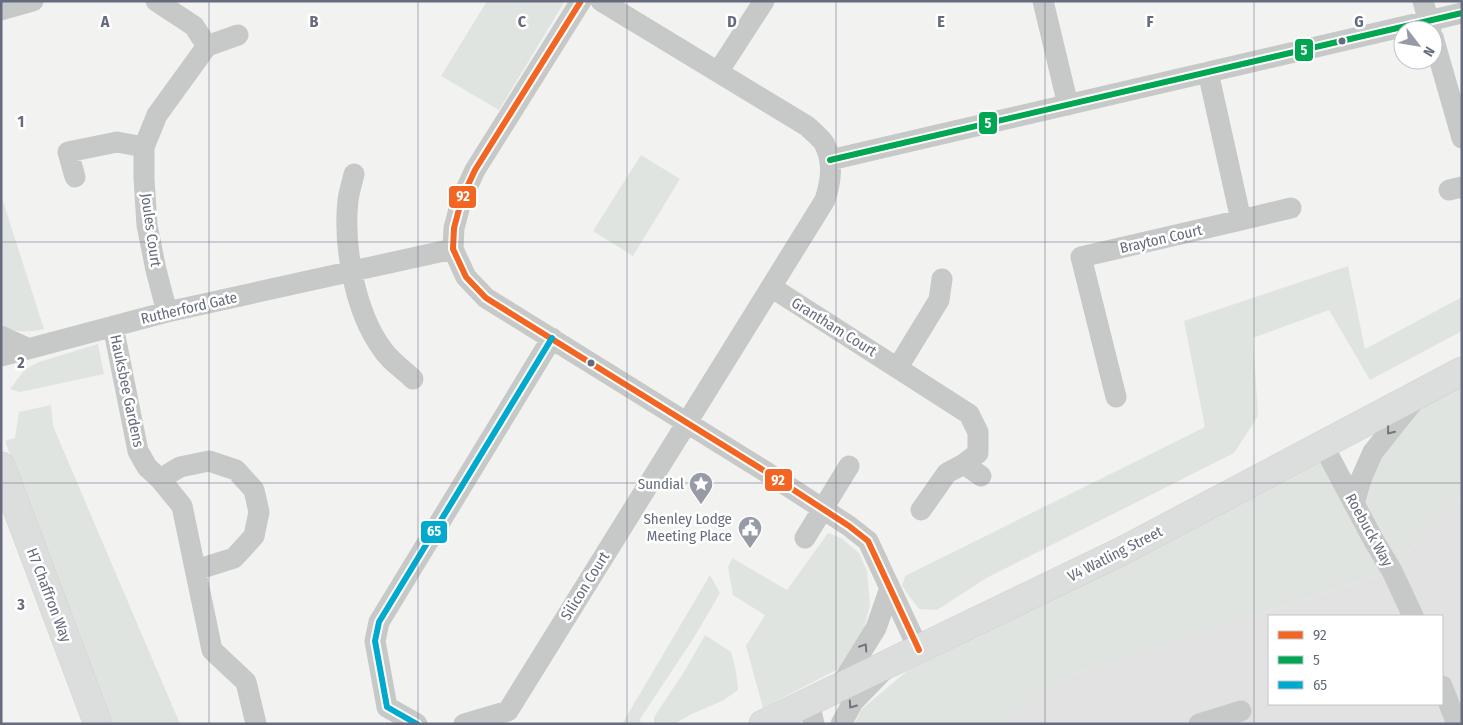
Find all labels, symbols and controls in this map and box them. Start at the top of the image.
text: A [100,12,110,31]
text: B [310,12,319,31]
text: C [518,12,527,31]
text: D [727,12,737,31]
text: E [937,12,945,31]
text: F [1146,12,1154,31]
text: G [1354,12,1364,31]
north arrow [1393,20,1443,70]
unlabelled marker [1337,36,1347,46]
line badge: 5 [1294,38,1314,62]
text: 5 [1301,42,1308,59]
text: N [1419,43,1438,59]
line badge: 5 [978,111,998,135]
text: 1 [18,112,24,131]
text: 5 [985,115,992,132]
line badge: 92 [448,185,477,209]
text: 92 [456,188,470,205]
street label: Joules Court [137,192,165,268]
street label: Brayton Court [1118,221,1204,257]
street label: Rutherford Gate [139,288,239,328]
street label: Grantham Court [788,294,880,360]
street label: Hauksbee Gardens [106,333,148,449]
text: 2 [16,353,25,372]
unlabelled marker [586,358,596,368]
one-way arrow [1387,425,1395,434]
line badge: 92 [764,468,793,492]
place icon: Sundial [688,471,714,505]
text: 92 [771,472,785,489]
place label: Sundial [638,475,684,493]
street label: Roebuck Way [1342,490,1397,570]
place label: Shenley Lodge Meeting Place [643,510,732,545]
public building icon: Shenley Lodge Meeting Place [737,515,763,549]
line badge: 65 [420,520,448,544]
street label: V4 Watling Street [1065,522,1166,586]
text: 65 [427,523,441,540]
street label: H7 Chaffron Way [23,545,75,645]
street label: Silicon Court [557,548,613,624]
text: 3 [16,595,25,614]
legend [1268,615,1443,705]
text: 92 [1313,626,1327,644]
one-way arrow [858,643,868,652]
text: 5 [1313,651,1320,669]
text: 65 [1313,676,1327,694]
one-way arrow [849,699,858,709]

